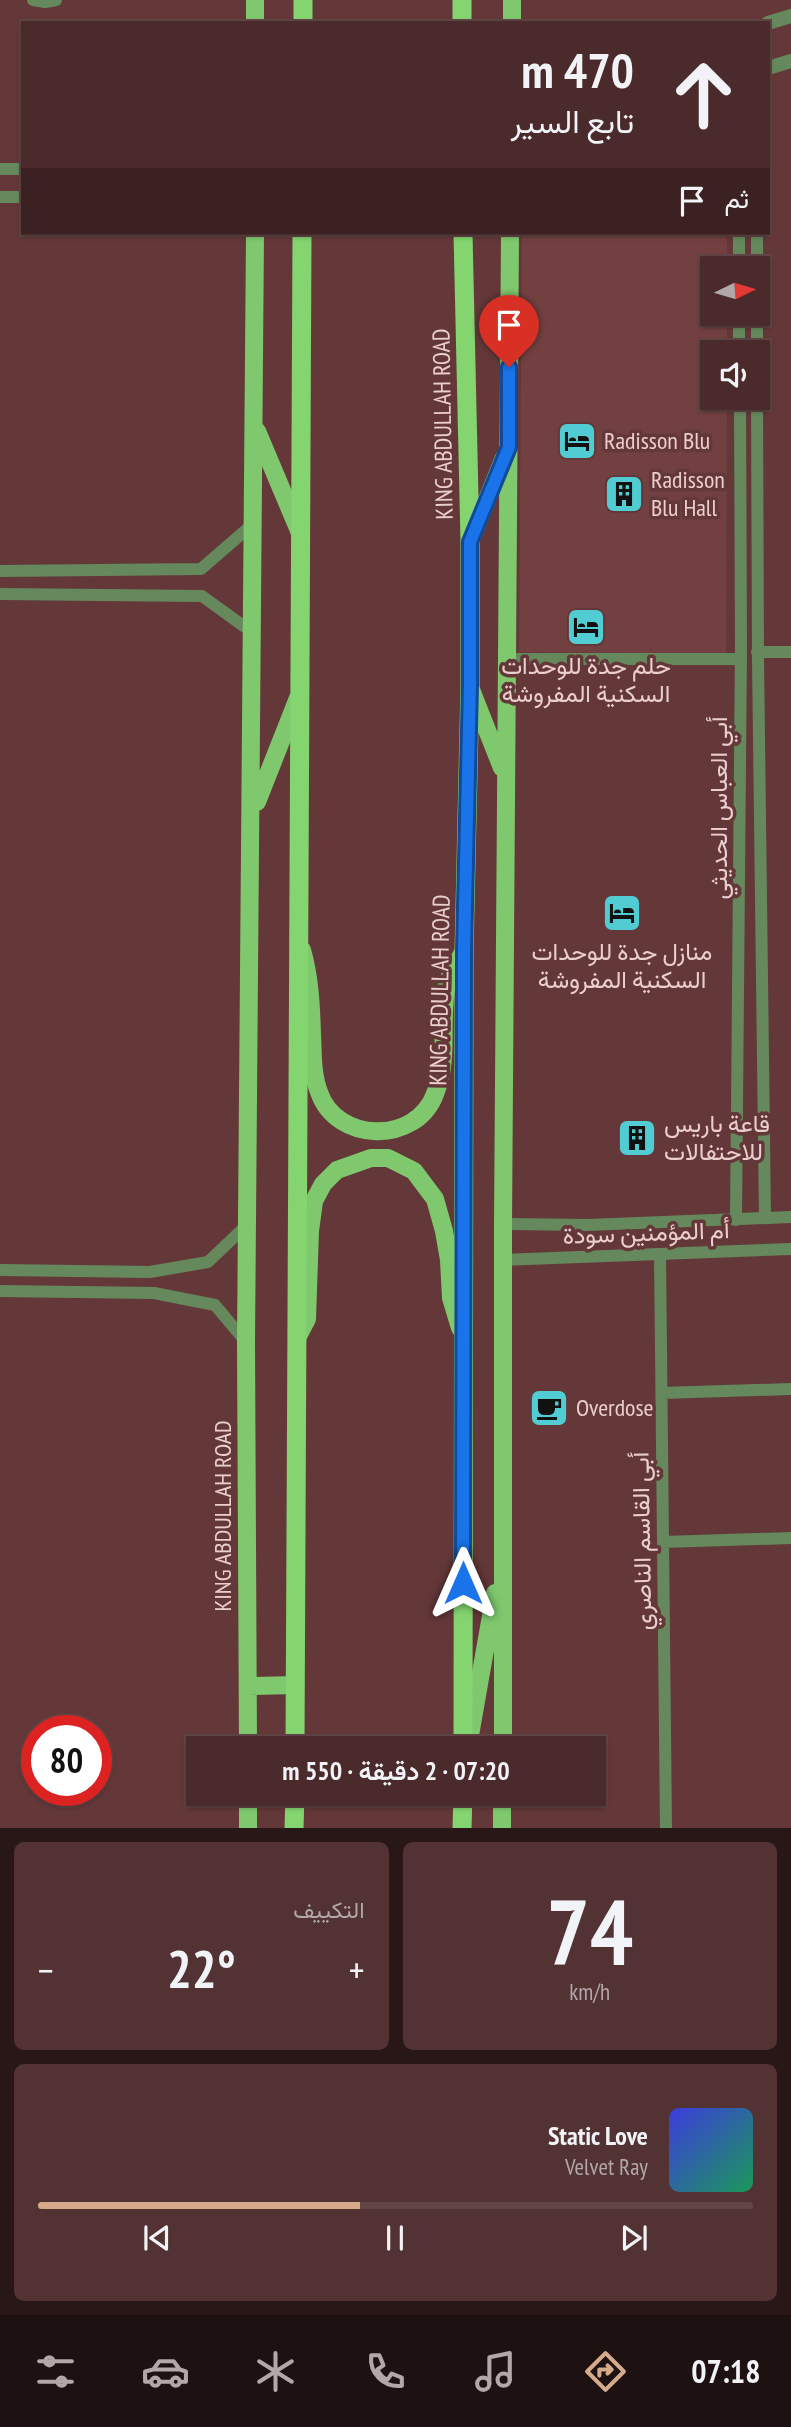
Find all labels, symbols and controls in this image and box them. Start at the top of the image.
text: 470 m [521,38,634,102]
icon: ahead [658,49,749,140]
text: تابع السير [511,100,634,142]
icon: arrive [673,182,711,220]
text: ثم [725,182,749,215]
north arrow [700,256,770,326]
map controls [700,256,770,410]
pin [479,295,539,367]
icon: arrive [490,306,528,344]
street label: KING ABDULLAH ROAD [425,328,460,520]
button: sound [700,340,770,410]
hotel icon: Radisson Blu [556,420,598,462]
place label: Radisson Blu [604,425,710,456]
place label: Radisson Blu Hall [651,464,725,523]
building icon: Radisson Blu Hall [603,473,645,515]
hotel icon: حلم جدة للوحدات السكنية المفروشة [565,606,607,648]
place label: حلم جدة للوحدات السكنية المفروشة [501,650,671,709]
street label: أبي العباس الحديثي [703,716,738,900]
hotel icon: منازل جدة للوحدات السكنية المفروشة [601,892,643,934]
street label: KING ABDULLAH ROAD [422,894,457,1086]
place label: منازل جدة للوحدات السكنية المفروشة [532,936,712,995]
place label: قاعة باريس للاحتفالات [664,1108,770,1167]
building icon: قاعة باريس للاحتفالات [616,1117,658,1159]
street label: أم المؤمنين سودة [562,1214,730,1252]
cafe icon: Overdose [528,1387,570,1429]
place label: Overdose [576,1392,653,1423]
street label: KING ABDULLAH ROAD [207,1420,238,1612]
street label: أبي القاسم الناصري [624,1451,663,1631]
position arrow [426,1546,500,1620]
speed limit sign: 80 [21,1715,112,1806]
text: 07:20 · 2 دقيقة · 550 m [282,1754,510,1787]
text: 74 [546,1872,633,1990]
text: التكييف [293,1895,365,1924]
text: 22° [167,1935,236,2002]
text: − [38,1945,54,1994]
text: + [349,1945,364,1994]
text: km/h [569,1977,610,2006]
text: Static Love [548,2119,648,2152]
text: Velvet Ray [565,2152,648,2181]
icon: previous [138,2219,176,2257]
icon: pause [376,2219,414,2257]
icon: next [615,2219,653,2257]
icon: filters [31,2347,80,2396]
icon: car [141,2347,190,2396]
icon: climate [251,2347,300,2396]
icon: phone [361,2347,410,2396]
icon: music [471,2347,520,2396]
icon: directions [581,2347,630,2396]
text: 07:18 [691,2350,760,2392]

